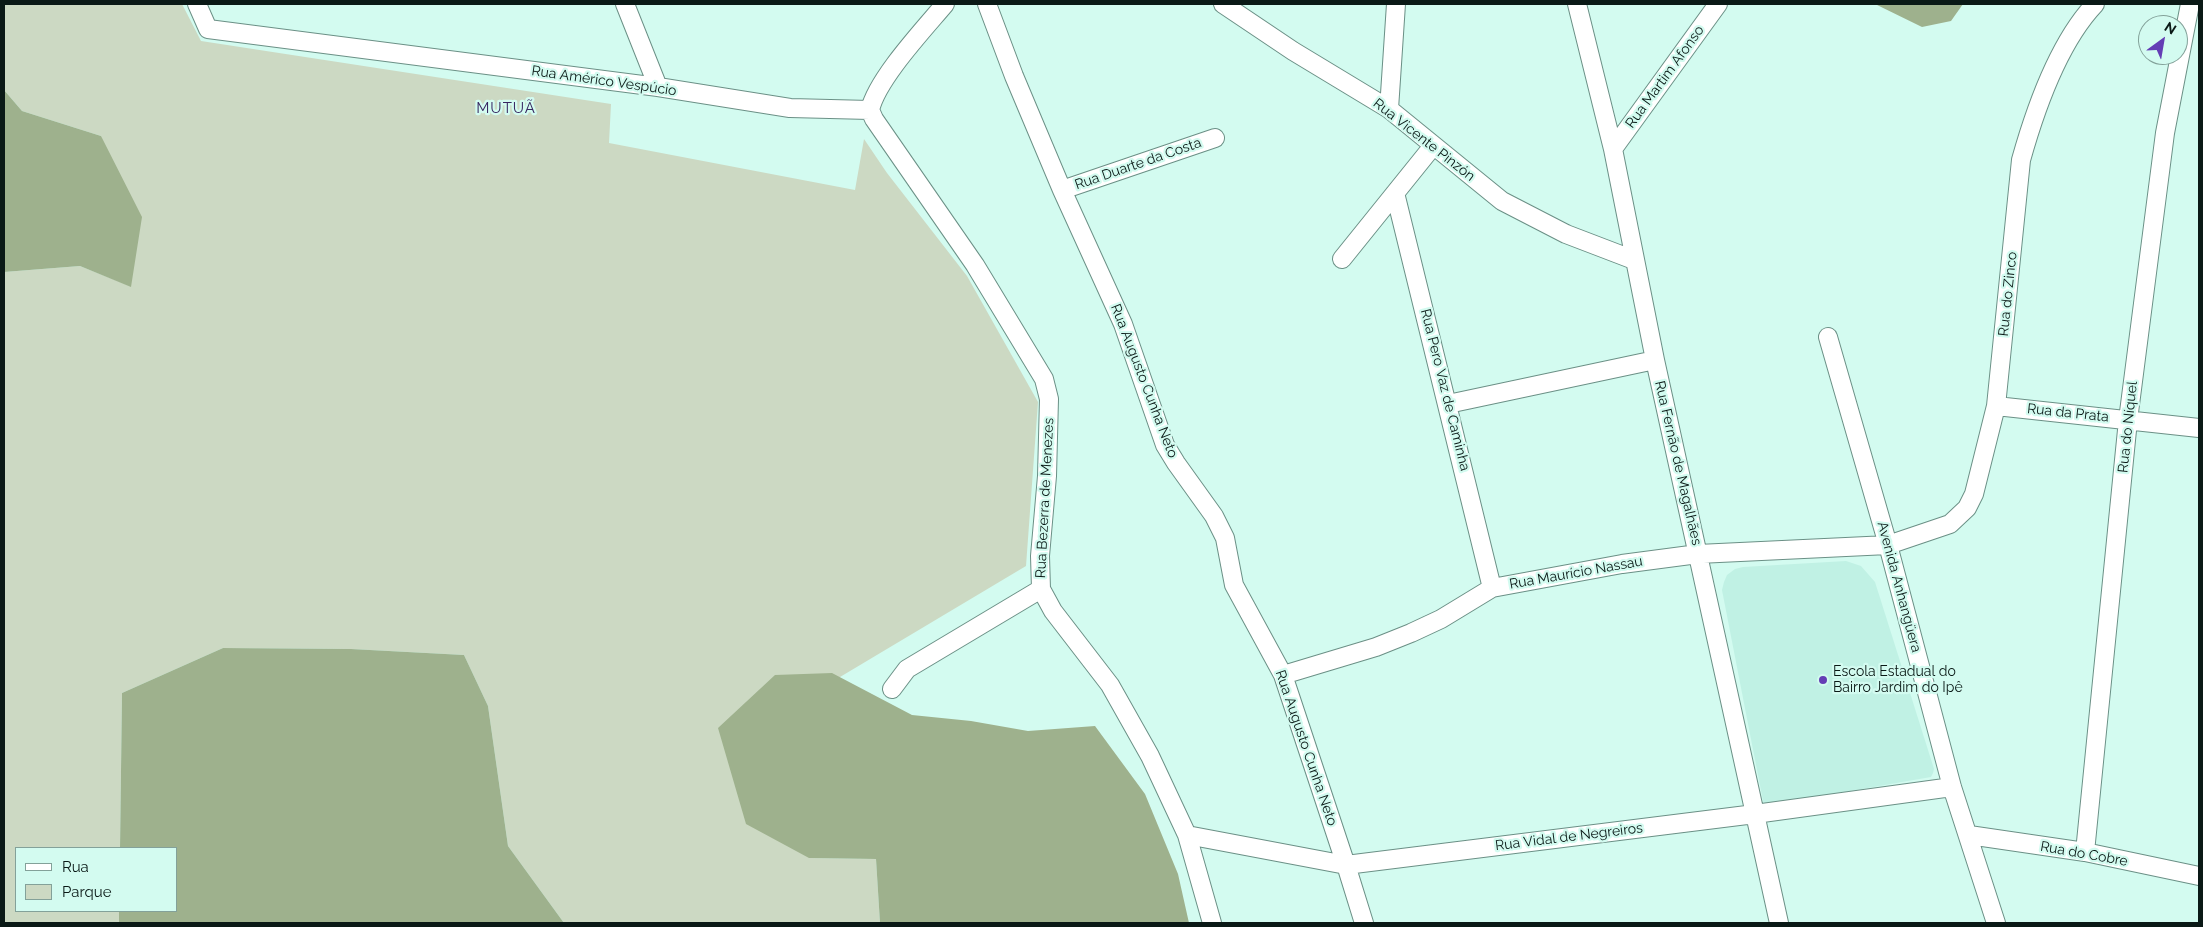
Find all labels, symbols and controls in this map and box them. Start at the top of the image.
north arrow [2138,15,2188,65]
text: N [2162,19,2179,38]
street label: Rua Martim Afonso [1622,22,1708,132]
street label: Rua Américo Vespúcio [530,63,678,99]
street label: Rua Vicente Pinzón [1370,95,1478,185]
district label: MUTUÃ [476,99,536,117]
street label: Rua Duarte da Costa [1073,134,1203,194]
street label: Rua do Zinco [1995,251,2021,337]
street label: Rua Augusto Cunha Neto [1107,302,1181,460]
street label: Rua Pero Vaz de Caminha [1417,307,1473,473]
street label: Rua Fernão de Magalhães [1651,379,1705,547]
street label: Rua do Níquel [2115,380,2141,474]
street label: Rua da Prata [2026,400,2110,426]
street label: Rua Bezerra de Menezes [1032,417,1058,579]
street label: Avenida Anhangüera [1873,520,1925,654]
street label: Rua Maurício Nassau [1508,553,1644,593]
place label: Escola Estadual do Bairro Jardim do Ipê [1833,664,1963,696]
street label: Rua Augusto Cunha Neto [1271,668,1341,828]
marker: Escola Estadual do Bairro Jardim do Ipê [1817,674,1829,686]
street label: Rua Vidal de Negreiros [1494,820,1644,854]
street label: Rua do Cobre [2039,838,2129,870]
legend [15,847,178,912]
text: Rua [62,858,89,876]
text: Parque [62,883,111,901]

